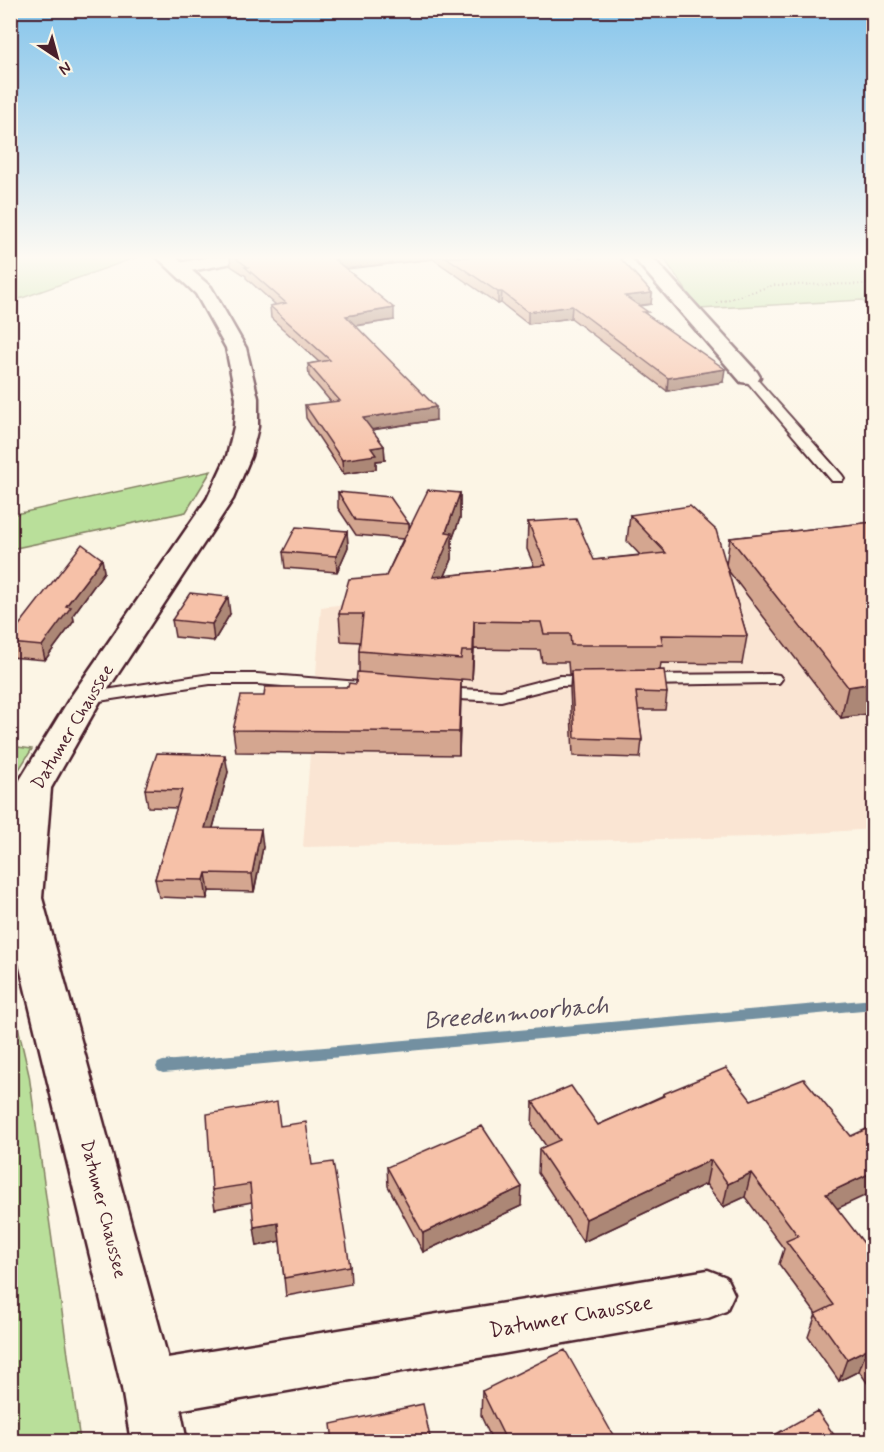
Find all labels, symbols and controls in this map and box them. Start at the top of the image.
north arrow [27,27,87,87]
text: N [54,56,75,80]
street label: Datumer Chaussee [26,660,120,794]
water label: Breedenmoorbach [422,990,610,1038]
street label: Datumer Chaussee [74,1137,132,1281]
street label: Datumer Chaussee [487,1289,655,1345]

